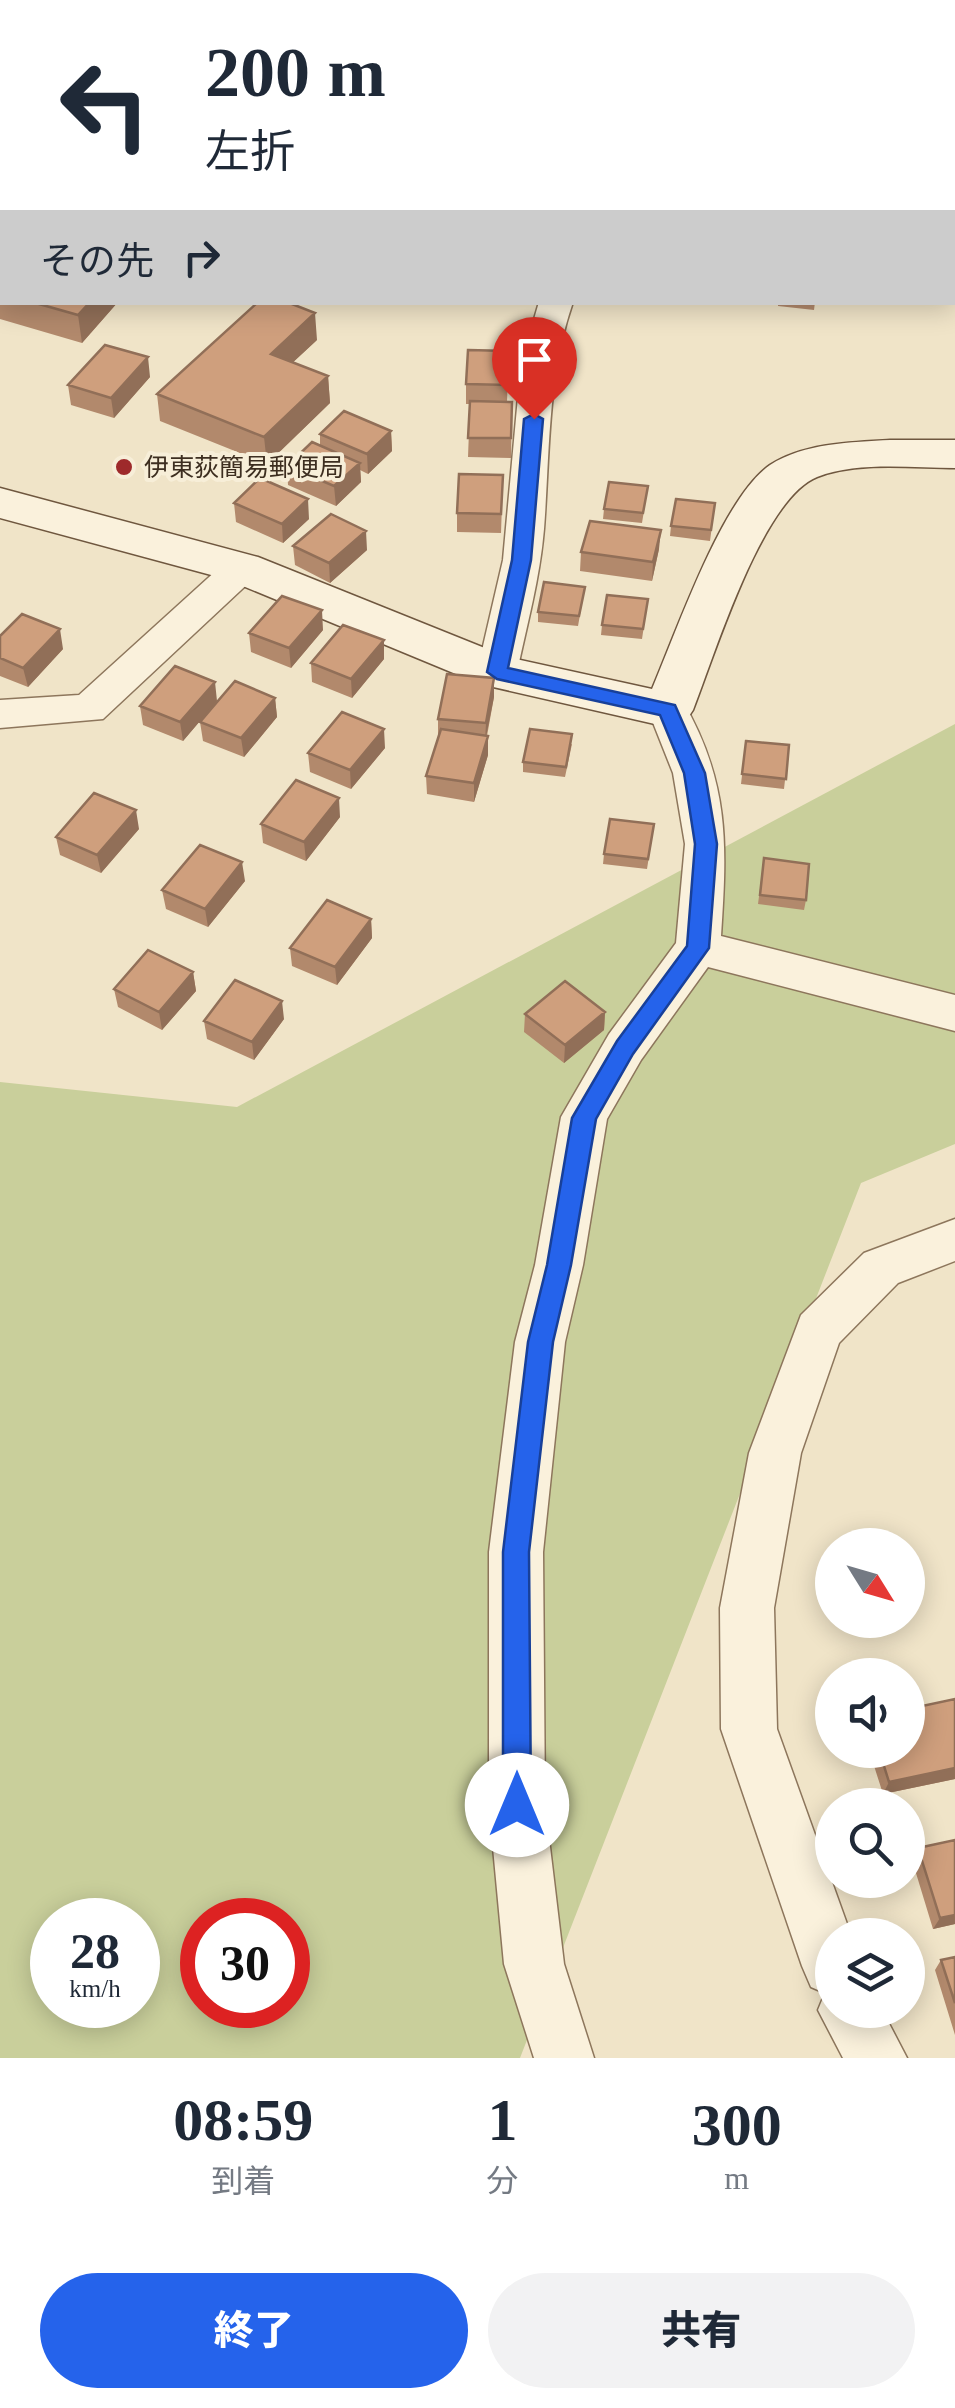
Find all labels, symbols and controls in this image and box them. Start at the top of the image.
text: 200 m [205,34,386,111]
icon: left [40,40,170,170]
text: 左折 [205,127,295,177]
icon: right [174,230,229,285]
text: その先 [40,240,154,282]
pin [492,317,577,420]
icon: arrive [507,332,562,387]
place label: 伊東荻簡易郵便局 [144,454,344,481]
marker: 伊東荻簡易郵便局 [113,456,135,478]
north arrow [815,1528,925,1638]
map controls [815,1528,925,2028]
button: sound [815,1658,925,1768]
position arrow [465,1753,569,1857]
button: search [815,1788,925,1898]
speed limit sign: 30 [180,1898,310,2028]
button: layers [815,1918,925,2028]
text: 28 [70,1923,120,1979]
text: km/h [69,1975,121,2002]
text: 08:59 [173,2087,313,2153]
text: 1 [487,2087,517,2153]
text: 300 [692,2092,782,2158]
text: m [724,2160,749,2196]
text: 到着 [211,2163,275,2199]
text: 分 [486,2163,519,2199]
button: 終了 [40,2273,468,2388]
button: 共有 [488,2273,915,2388]

